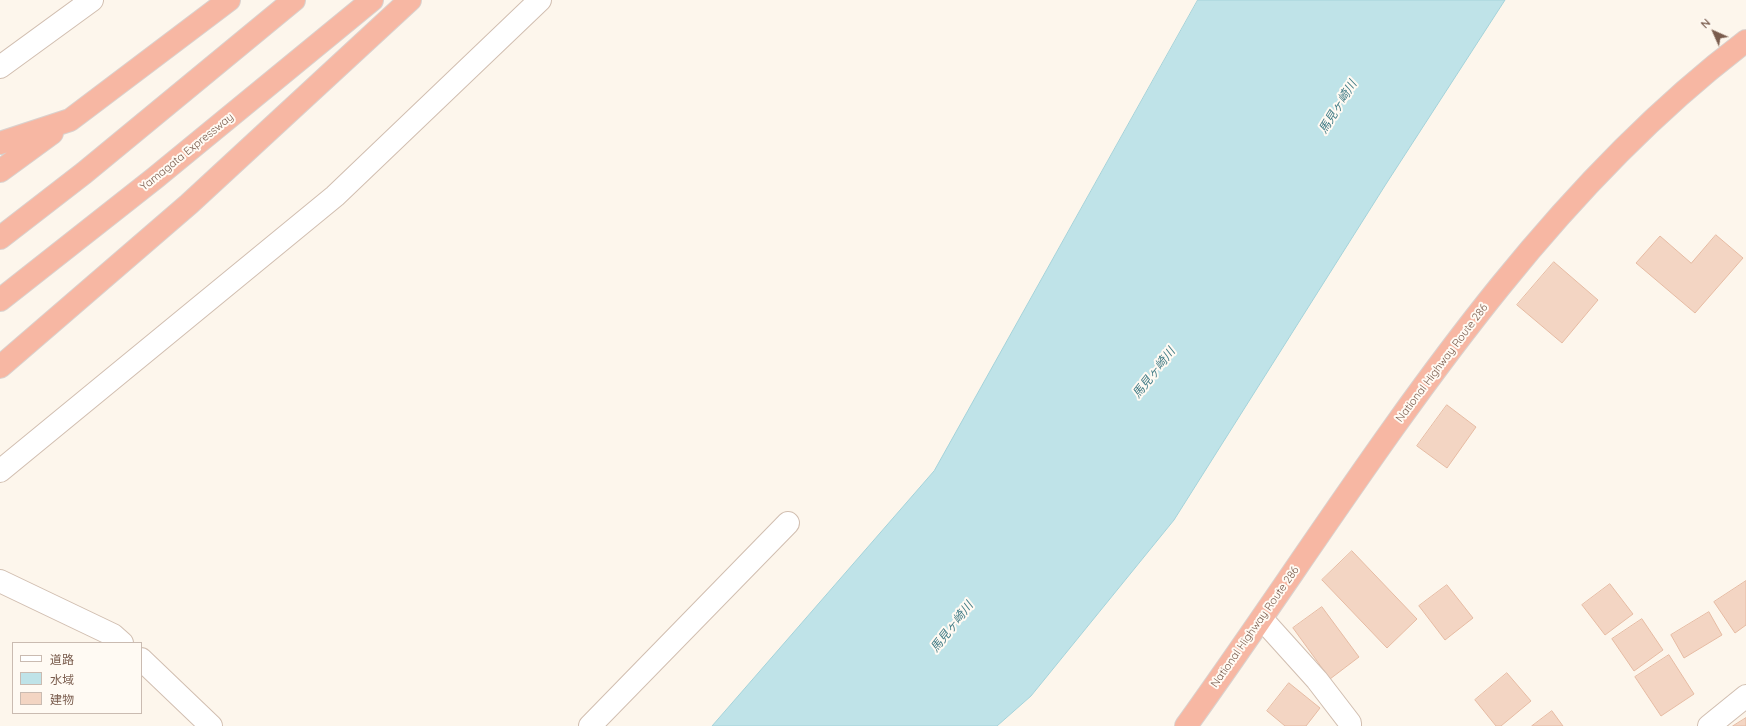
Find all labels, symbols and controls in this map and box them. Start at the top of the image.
north arrow [1694,12,1734,52]
text: N [1698,16,1713,31]
water label: 馬見ヶ崎川 [1316,78,1360,136]
street label: Yamagata Expressway [138,110,236,194]
street label: National Highway Route 286 [1393,301,1491,425]
water label: 馬見ヶ崎川 [1130,345,1178,401]
street label: National Highway Route 286 [1208,564,1302,690]
water label: 馬見ヶ崎川 [928,599,976,655]
legend [12,642,142,714]
text: 道路 [50,652,74,667]
text: 水域 [50,672,74,687]
text: 建物 [50,692,74,707]

